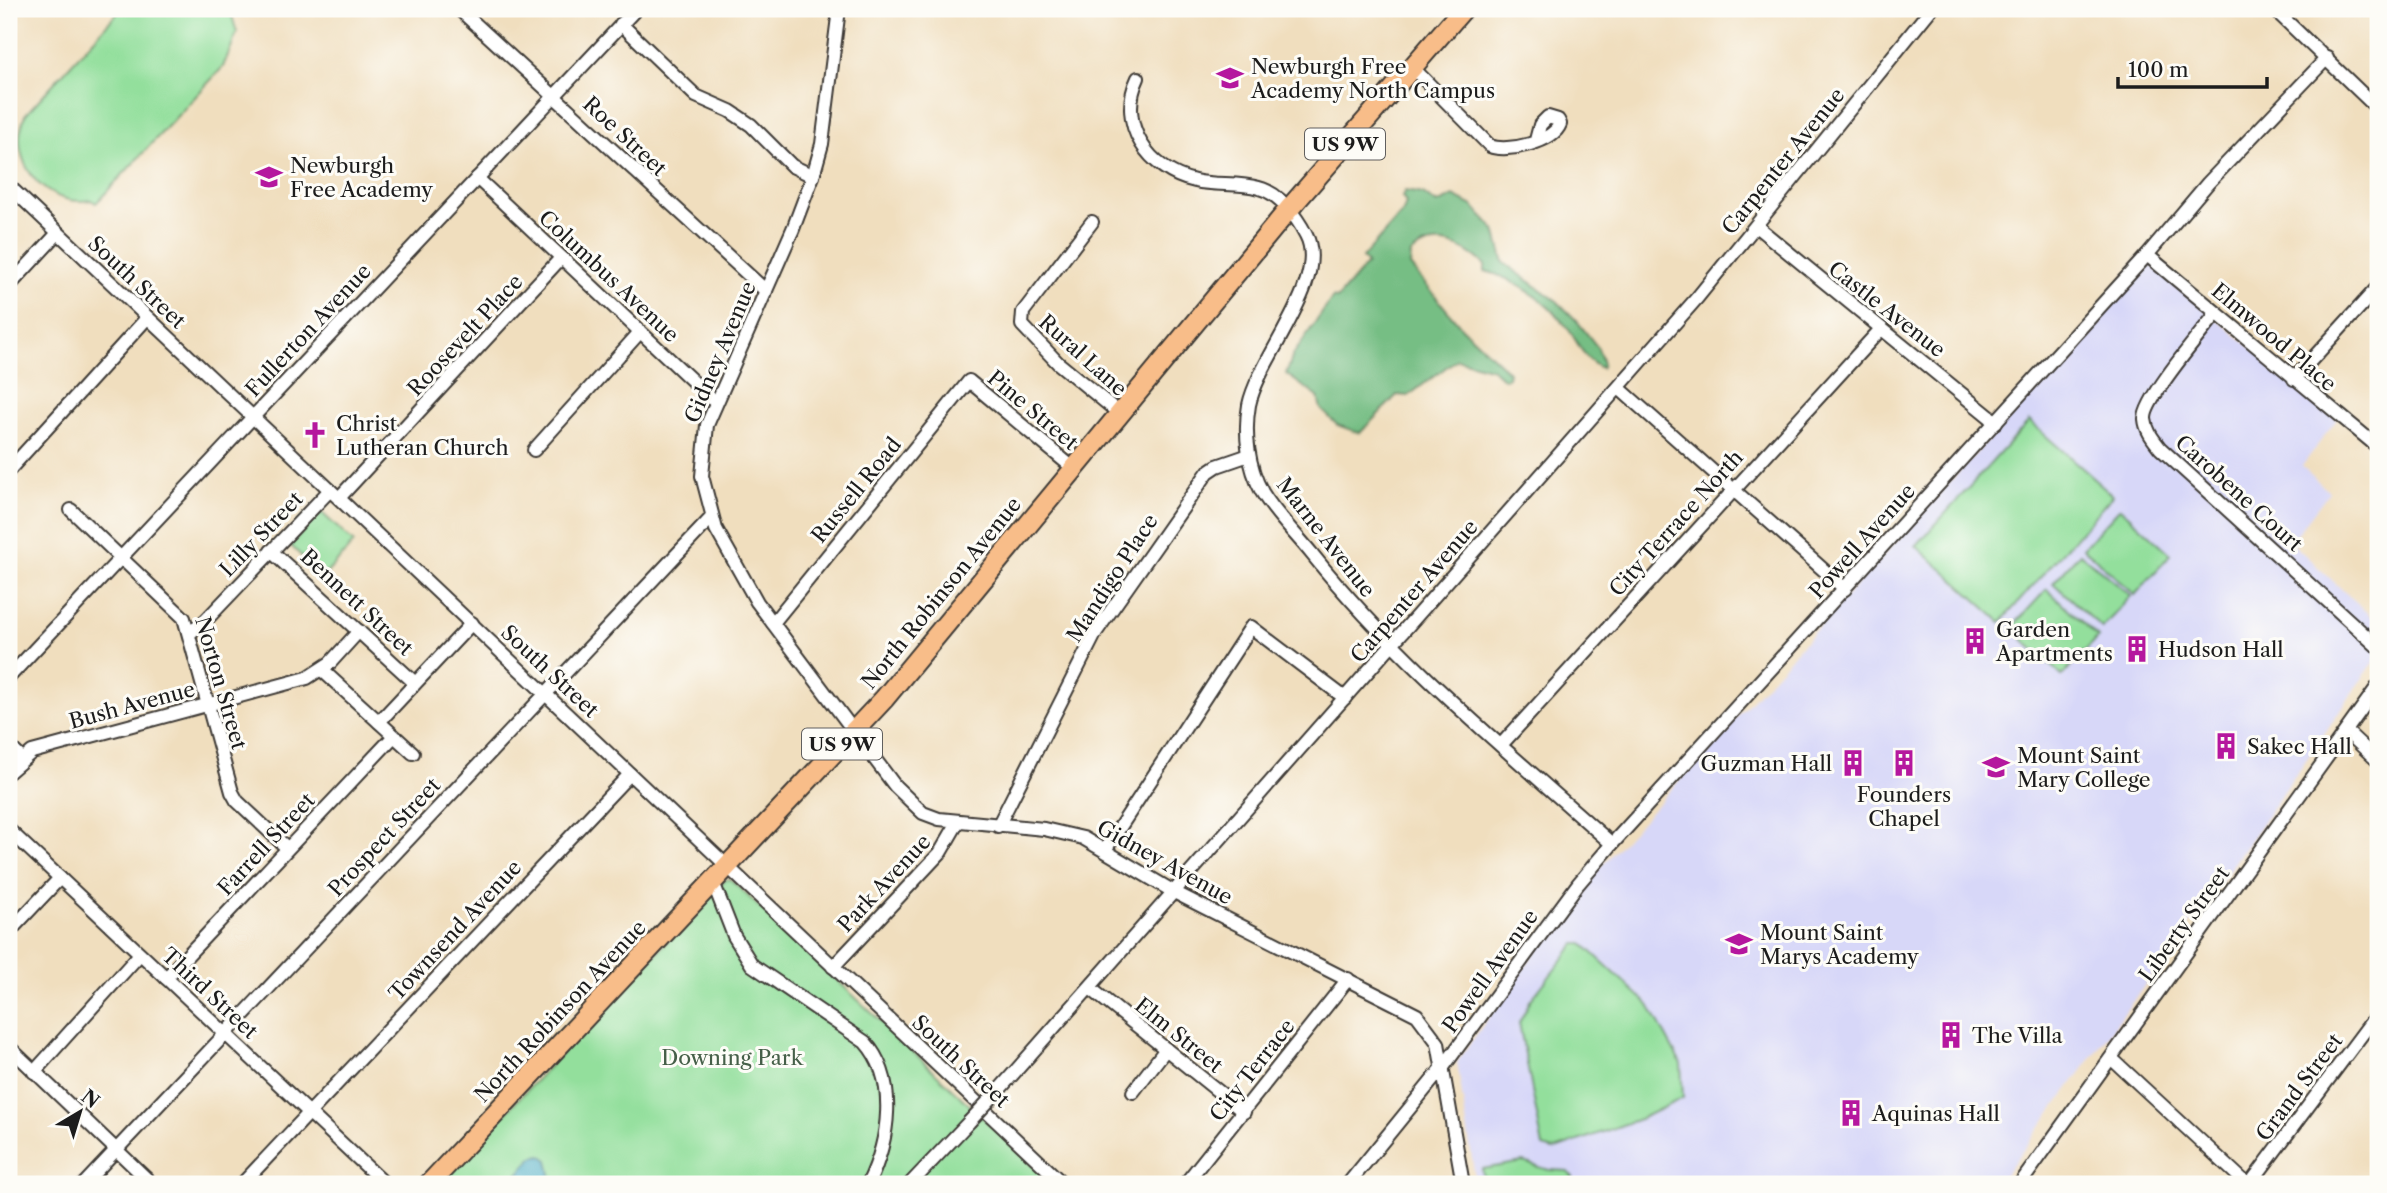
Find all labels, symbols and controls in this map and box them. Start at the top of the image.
scale bar [2118,46,2266,90]
place label: Newburgh Free Academy North Campus [1250,54,1495,103]
text: 100 m [2128,57,2189,82]
school or university icon: Newburgh Free Academy North Campus [1215,63,1245,93]
street label: Carpenter Avenue [1716,83,1850,239]
street label: Roe Street [578,91,672,181]
road number: US 9W [1305,128,1385,160]
place label: Newburgh Free Academy [290,153,433,202]
school or university icon: Newburgh Free Academy [254,162,284,192]
street label: Columbus Avenue [534,205,684,347]
street label: South Street [83,231,191,334]
street label: Castle Avenue [1824,256,1950,362]
street label: Fullerton Avenue [240,258,376,402]
street label: Roosevelt Place [402,269,528,401]
street label: Gidney Avenue [679,278,761,426]
street label: Elmwood Place [2207,278,2341,396]
street label: Rural Lane [1034,309,1132,401]
street label: Pine Street [983,365,1084,455]
place label: Christ Lutheran Church [336,411,509,460]
church icon: Christ Lutheran Church [300,420,330,450]
street label: Carobene Court [2170,430,2308,557]
street label: Russell Road [806,432,906,548]
street label: City Terrace North [1604,445,1748,601]
street label: Marne Avenue [1271,472,1381,602]
street label: Powell Avenue [1804,478,1920,604]
street label: Lilly Street [214,486,308,582]
street label: North Robinson Avenue [856,492,1026,694]
street label: Mandigo Place [1061,509,1163,647]
street label: Carpenter Avenue [1345,515,1483,667]
street label: Bennett Street [296,544,419,661]
street label: Norton Street [190,614,252,753]
place label: Garden Apartments [1995,617,2113,666]
street label: South Street [496,620,604,723]
building icon: Garden Apartments [1960,626,1990,656]
building icon: Hudson Hall [2122,634,2152,664]
place label: Hudson Hall [2158,637,2284,662]
street label: Bush Avenue [66,676,198,734]
road number: US 9W [802,729,882,760]
building icon: Sakec Hall [2211,731,2241,761]
place label: Sakec Hall [2247,734,2352,759]
place label: Mount Saint Mary College [2017,743,2151,792]
building icon: Guzman Hall [1838,748,1868,778]
building icon: Founders Chapel [1889,748,1919,778]
place label: Guzman Hall [1701,751,1832,776]
school or university icon: Mount Saint Mary College [1981,752,2011,782]
street label: Prospect Street [323,772,446,901]
place label: Founders Chapel [1857,782,1951,831]
street label: Farrell Street [212,787,320,900]
street label: Gidney Avenue [1093,814,1237,910]
street label: Park Avenue [832,829,936,937]
street label: Townsend Avenue [384,855,526,1005]
street label: Liberty Street [2134,861,2235,987]
street label: Powell Avenue [1437,905,1543,1037]
street label: North Robinson Avenue [469,915,651,1107]
place label: Mount Saint Marys Academy [1760,920,1919,969]
school or university icon: Mount Saint Marys Academy [1724,929,1754,959]
street label: Third Street [157,942,263,1044]
street label: Elm Street [1130,992,1228,1078]
street label: South Street [907,1010,1015,1113]
street label: City Terrace [1204,1014,1300,1126]
building icon: The Villa [1936,1020,1966,1050]
place label: The Villa [1972,1023,2063,1048]
street label: Grand Street [2251,1028,2348,1146]
park label: Downing Park [661,1045,804,1070]
north arrow [46,1078,116,1148]
text: N [77,1085,104,1113]
building icon: Aquinas Hall [1836,1098,1866,1128]
place label: Aquinas Hall [1871,1101,2000,1126]

